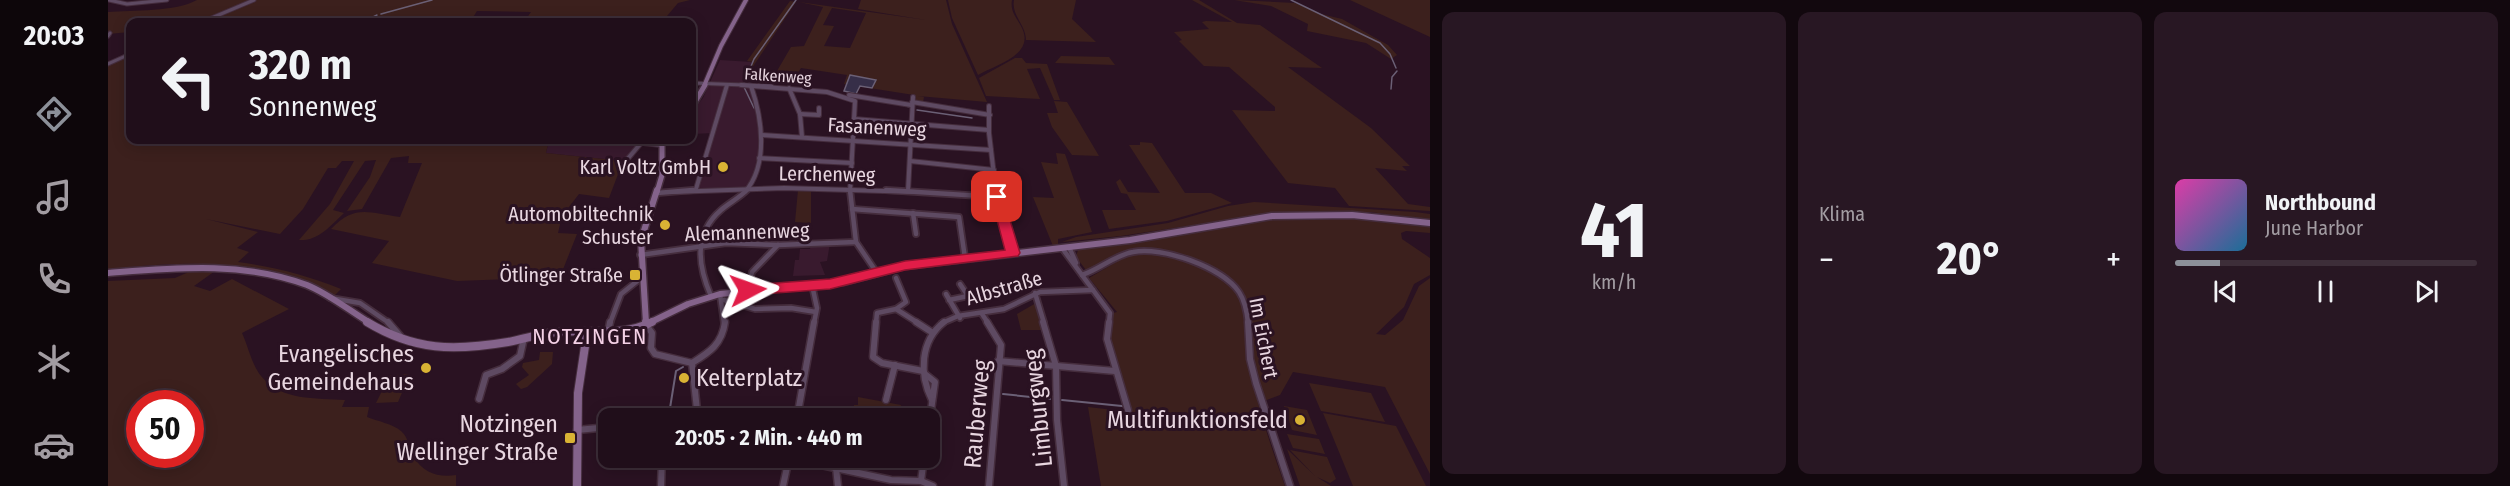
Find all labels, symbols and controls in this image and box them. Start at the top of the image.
text: 20:03 [24,20,84,52]
text: 320 m [249,40,352,90]
icon: left [150,42,228,120]
street label: Falkenweg [744,64,813,88]
text: Sonnenweg [249,91,376,123]
icon: directions [33,93,75,135]
street label: Fasanenweg [827,112,928,142]
place label: Karl Voltz GmbH [580,155,711,179]
marker: Karl Voltz GmbH [716,160,730,174]
street label: Lerchenweg [778,161,876,187]
pin [971,171,1022,222]
icon: music [33,176,75,218]
icon: arrive [980,180,1013,213]
text: 41 [1580,184,1648,278]
text: Northbound [2265,189,2376,216]
place label: Automobiltechnik Schuster [508,202,654,249]
text: Klima [1819,202,1865,226]
text: June Harbor [2265,216,2363,240]
marker: Automobiltechnik Schuster [658,218,672,232]
street label: Alemannenweg [684,218,810,246]
text: 20° [1937,232,2003,286]
text: − [1819,240,1834,280]
text: + [2106,240,2121,280]
icon: phone [33,258,75,300]
position arrow [716,258,780,322]
place label: Ötlinger Straße [499,263,623,287]
street label: Albstraße [963,266,1045,310]
marker: Ötlinger Straße [628,268,642,282]
text: km/h [1592,270,1636,294]
icon: previous [2209,275,2242,308]
icon: pause [2309,275,2342,308]
icon: next [2410,275,2443,308]
street label: Im Eichert [1244,295,1284,381]
district label: NOTZINGEN [532,323,648,350]
place label: Evangelisches Gemeindehaus [267,340,414,396]
icon: climate [33,341,75,383]
street label: Limburgweg [1018,347,1058,468]
street label: Rauberweg [958,358,996,470]
marker: Evangelisches Gemeindehaus [419,361,433,375]
place label: Kelterplatz [696,364,802,392]
marker: Kelterplatz [677,371,691,385]
speed limit sign: 50 [126,390,204,468]
place label: Multifunktionsfeld [1107,406,1288,434]
place label: Notzingen Wellinger Straße [396,410,558,466]
marker: Multifunktionsfeld [1293,413,1307,427]
icon: car [33,424,75,466]
text: 20:05 · 2 Min. · 440 m [675,424,863,451]
marker: Notzingen Wellinger Straße [563,431,577,445]

